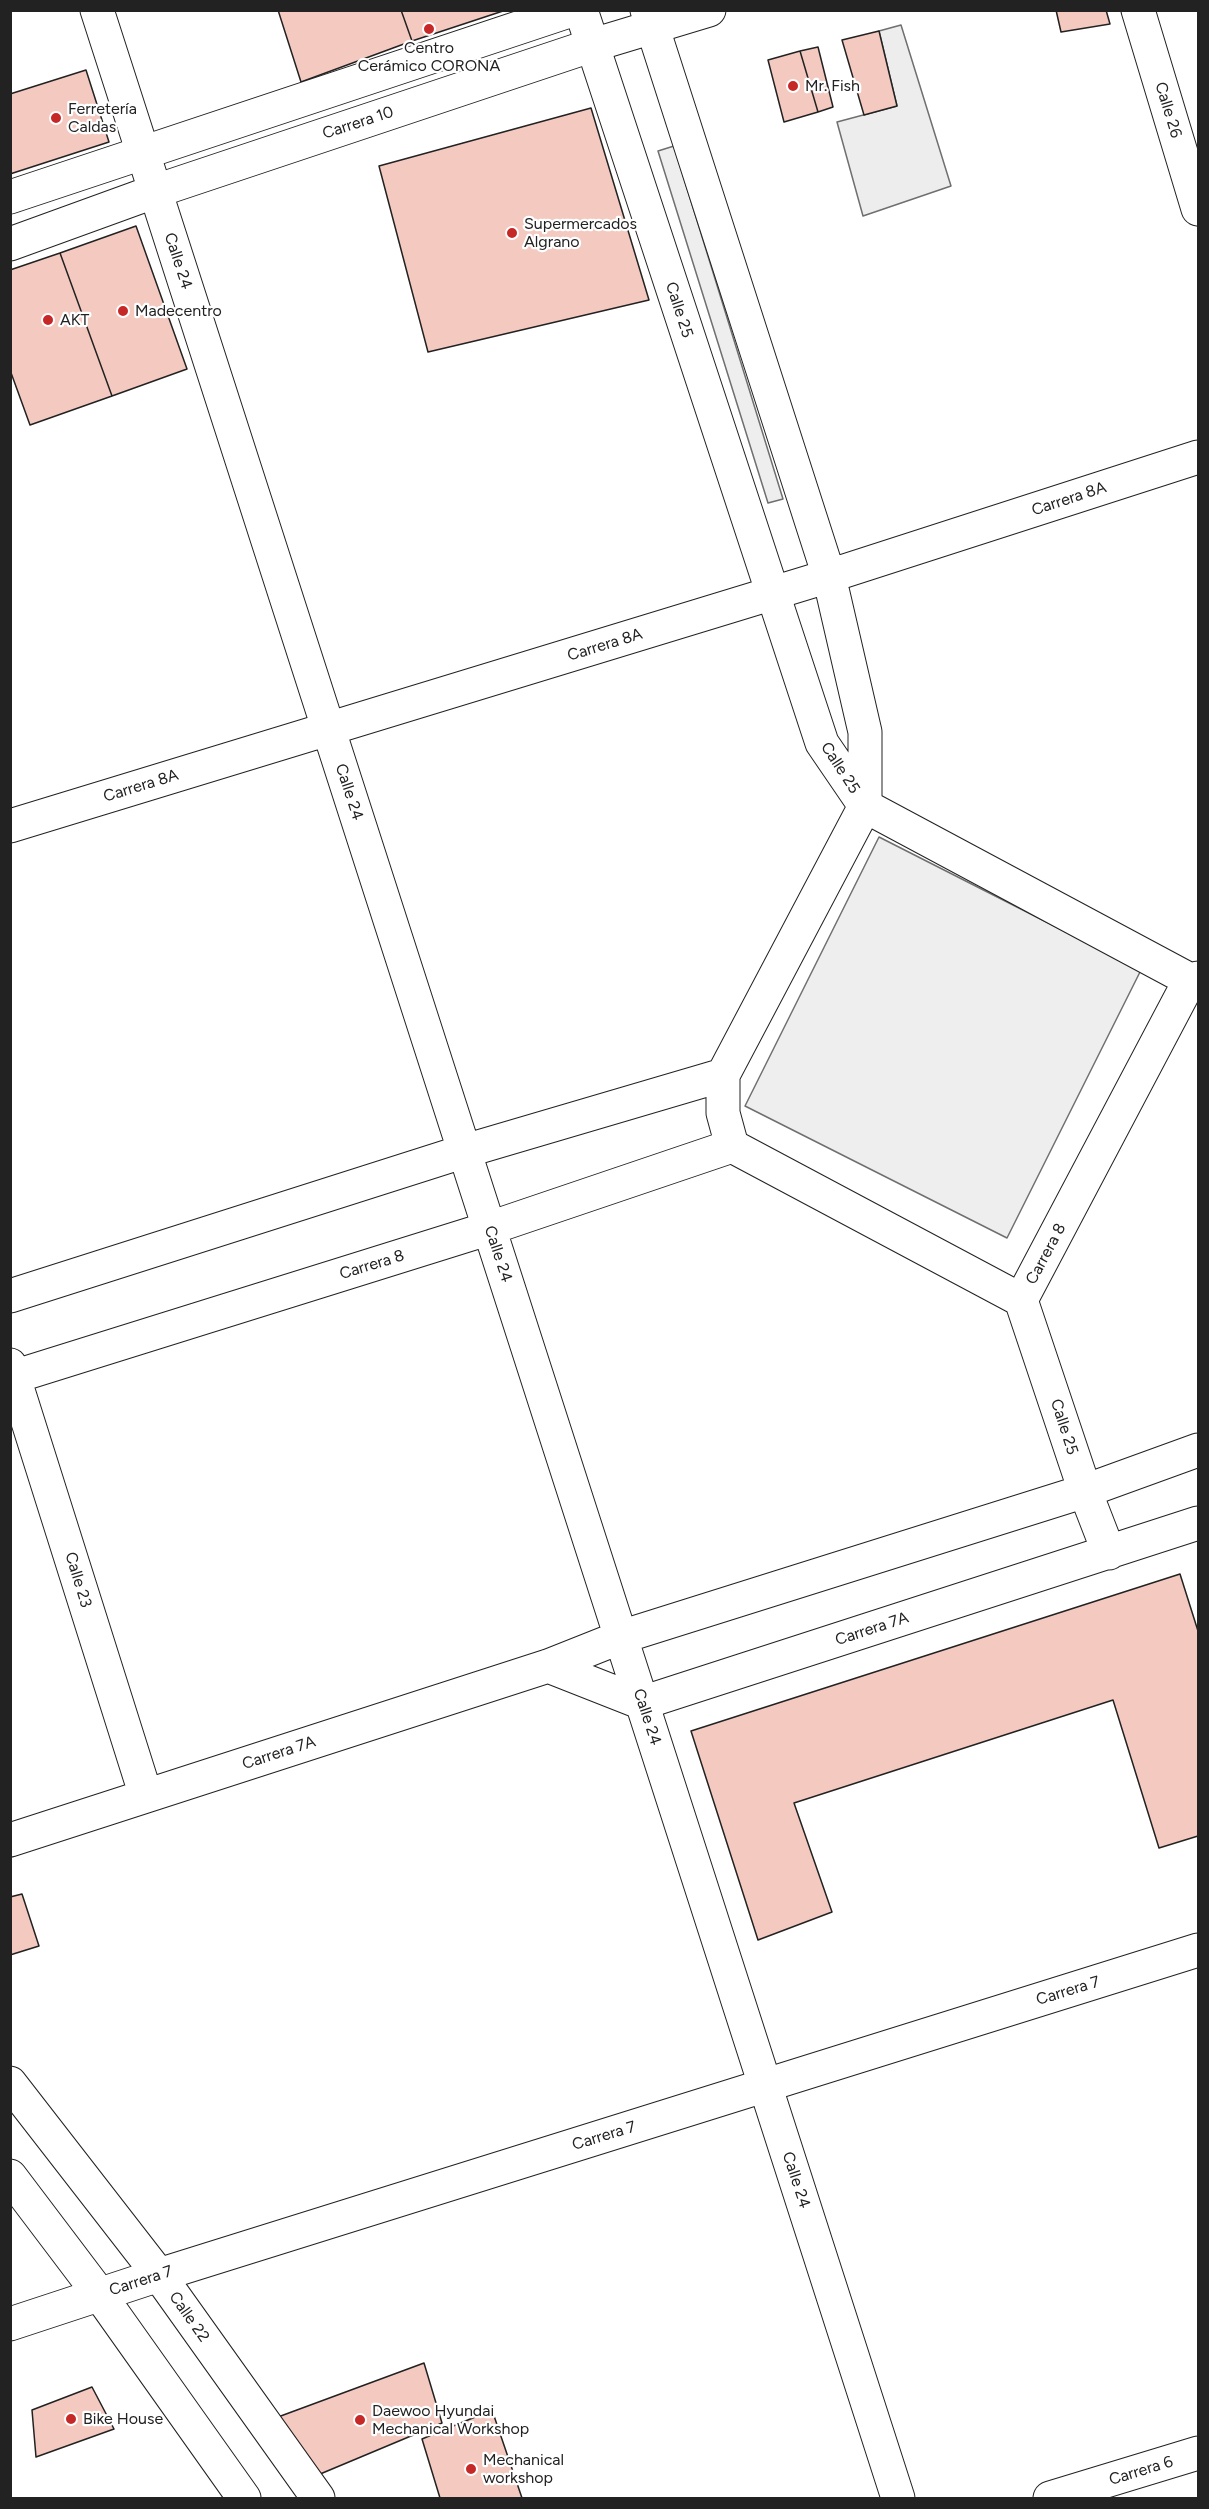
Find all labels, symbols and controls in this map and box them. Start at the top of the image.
marker: Centro Cerámico CORONA [422,22,436,36]
place label: Centro Cerámico CORONA [358,38,500,76]
place label: Mr. Fish [805,76,860,96]
marker: Mr. Fish [786,79,800,93]
street label: Calle 26 [1150,80,1186,140]
place label: Ferretería Caldas [68,99,137,137]
street label: Carrera 10 [320,102,396,144]
marker: Ferretería Caldas [49,111,63,125]
place label: Supermercados Algrano [524,214,637,252]
marker: Supermercados Algrano [505,226,519,240]
street label: Calle 24 [160,230,196,292]
street label: Calle 25 [661,280,697,340]
place label: Madecentro [135,301,222,321]
marker: Madecentro [116,304,130,318]
place label: AKT [60,310,89,330]
marker: AKT [41,313,55,327]
street label: Carrera 8A [1029,478,1109,520]
street label: Carrera 8A [565,625,645,665]
street label: Calle 25 [816,739,864,797]
street label: Calle 24 [331,761,367,823]
street label: Carrera 8A [101,766,181,806]
street label: Carrera 8 [1022,1220,1070,1288]
street label: Calle 24 [480,1223,516,1285]
street label: Carrera 8 [337,1246,407,1284]
street label: Calle 25 [1046,1397,1082,1457]
street label: Calle 23 [60,1550,96,1610]
street label: Carrera 7A [833,1608,911,1650]
street label: Calle 24 [629,1686,665,1748]
street label: Carrera 7A [240,1732,318,1774]
street label: Carrera 7 [1034,1972,1102,2010]
street label: Carrera 7 [570,2117,638,2155]
street label: Calle 24 [778,2149,814,2211]
street label: Carrera 7 [107,2262,175,2300]
street label: Calle 22 [165,2288,213,2346]
place label: Daewoo Hyundai Mechanical Workshop [372,2401,529,2439]
place label: Bike House [83,2409,163,2429]
marker: Bike House [64,2412,78,2426]
marker: Daewoo Hyundai Mechanical Workshop [353,2413,367,2427]
place label: Mechanical workshop [483,2450,564,2488]
street label: Carrera 6 [1107,2452,1175,2490]
marker: Mechanical workshop [464,2462,478,2476]

